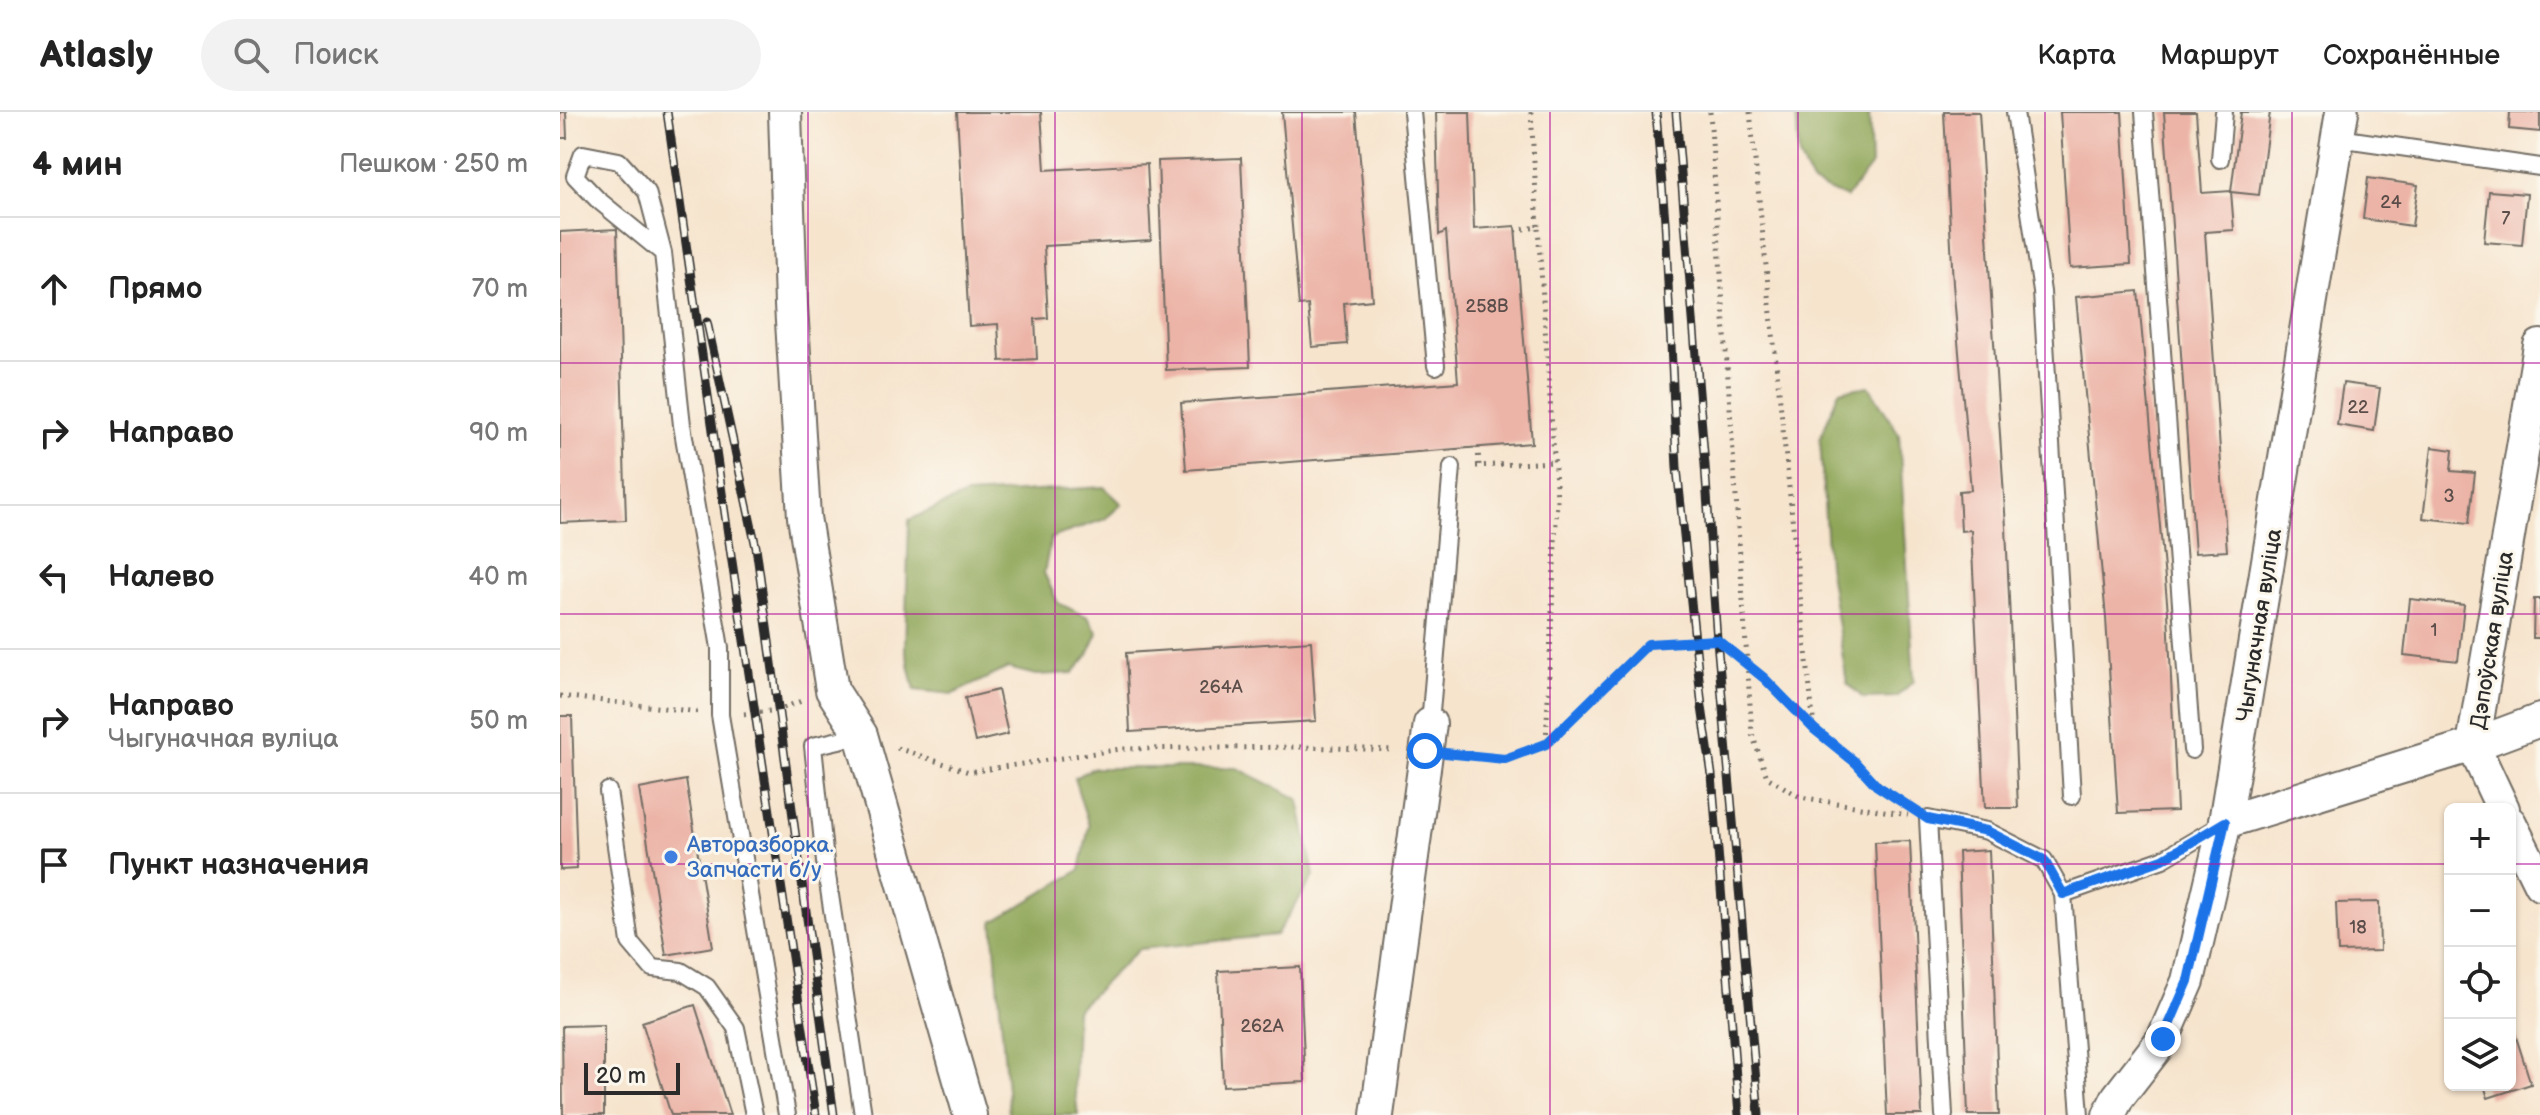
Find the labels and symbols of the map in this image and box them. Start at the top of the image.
house number: 24 [2380,192,2402,213]
house number: 7 [2502,208,2511,229]
house number: 258В [1466,296,1508,317]
house number: 22 [2347,397,2369,418]
house number: 3 [2443,486,2455,507]
street label: Чыгуначная вуліца [2231,527,2288,724]
street label: Дэпоўская вуліца [2465,549,2520,731]
house number: 1 [2431,620,2437,641]
house number: 264А [1199,677,1243,698]
route start [1407,733,1443,769]
place label: Авторазборка. Запчасти б/у [686,832,834,884]
marker: Авторазборка. Запчасти б/у [662,848,680,866]
house number: 18 [2349,917,2367,938]
house number: 262А [1240,1016,1284,1037]
route end [2145,1021,2181,1057]
scale bar [584,1059,680,1095]

